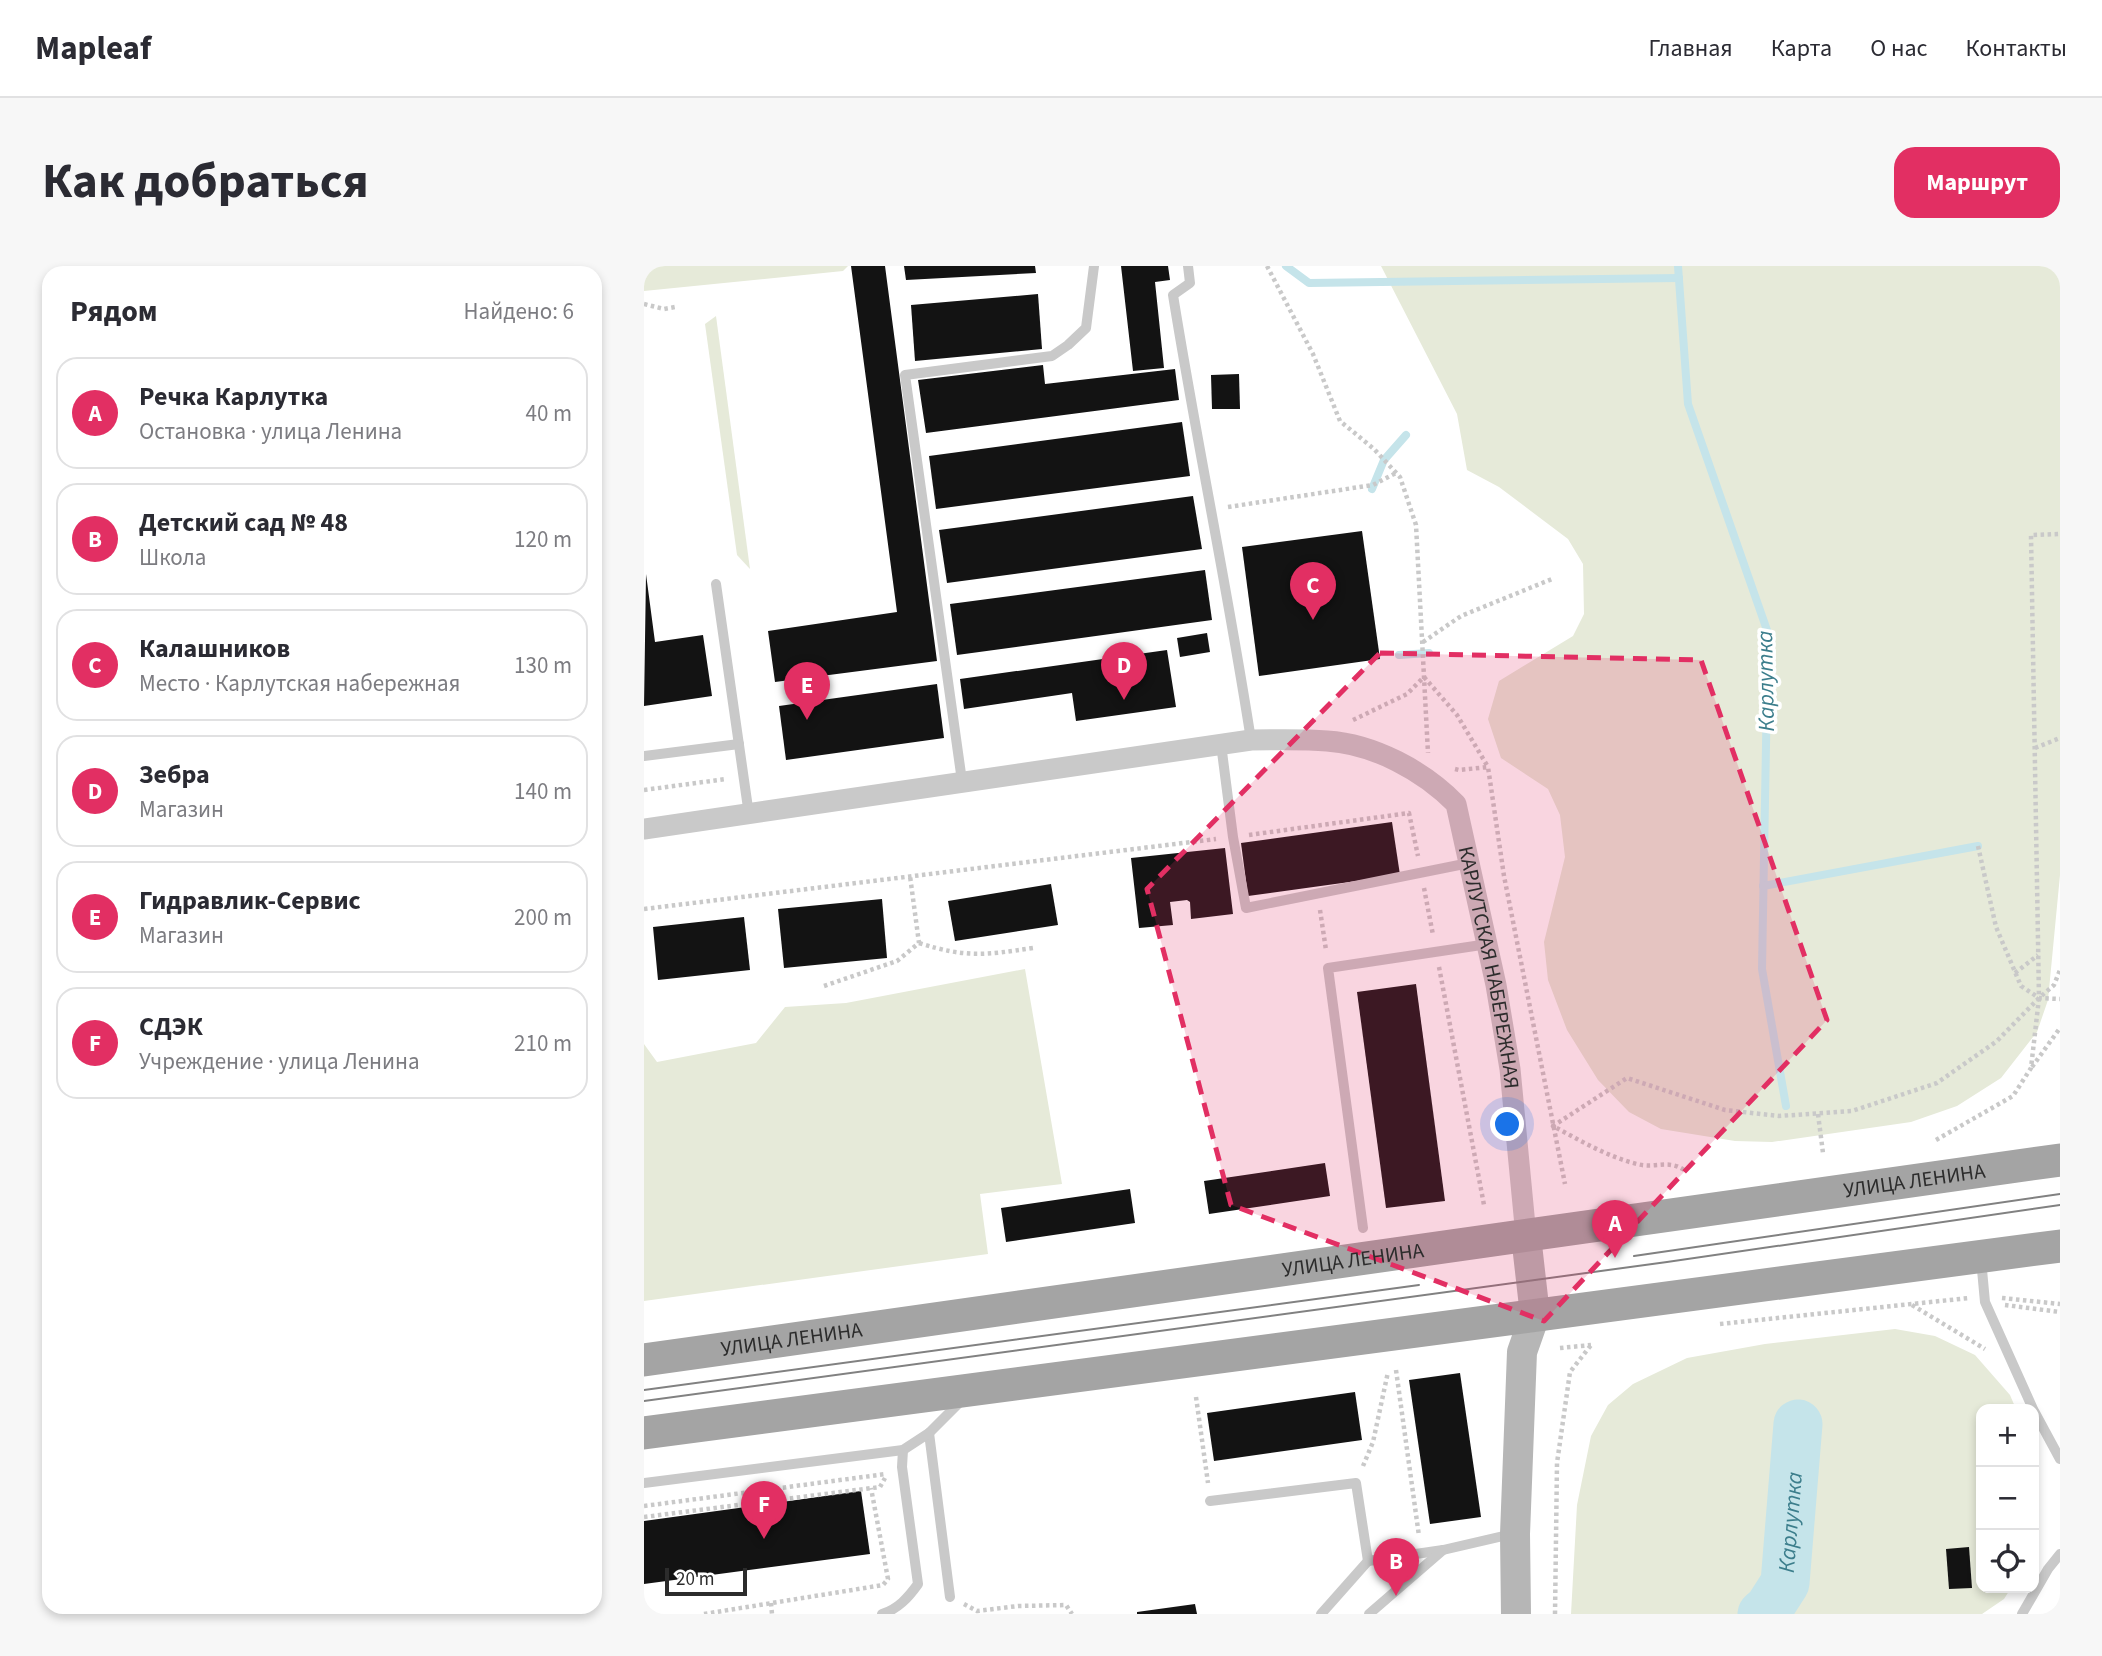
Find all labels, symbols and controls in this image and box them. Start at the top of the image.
text: Mapleaf [35,25,151,72]
text: Главная [1648,31,1733,66]
text: Карта [1771,31,1832,66]
text: О нас [1870,31,1927,66]
text: Контакты [1965,31,2067,66]
text: Как добраться [42,147,369,217]
button: Маршрут [1894,147,2060,218]
text: Рядом [70,290,158,333]
text: Найдено: 6 [464,295,574,328]
text: Речка Карлутка [139,378,328,415]
text: A [88,397,102,430]
text: 40 m [525,397,572,430]
text: Остановка · улица Ленина [139,415,402,448]
text: Детский сад № 48 [139,504,348,541]
text: B [88,523,102,556]
text: 120 m [514,523,572,556]
text: Школа [139,541,206,574]
pin: C [1290,562,1336,620]
text: Калашников [139,630,290,667]
water label: Карлутка [1748,630,1783,732]
pin: D [1101,642,1147,700]
text: C [88,649,102,682]
text: 130 m [514,649,572,682]
pin: E [784,662,830,720]
text: Место · Карлутская набережная [139,667,460,700]
text: Зебра [139,756,210,793]
text: D [88,775,102,808]
text: 140 m [514,775,572,808]
text: Магазин [139,793,224,826]
street label: КАРЛУТСКАЯ НАБЕРЕЖНАЯ [1451,843,1527,1090]
text: Гидравлик-Сервис [139,882,361,919]
text: E [89,901,101,934]
text: 200 m [514,901,572,934]
text: Магазин [139,919,224,952]
text: СДЭК [139,1008,203,1045]
text: F [89,1027,101,1060]
text: 210 m [514,1027,572,1060]
text: Учреждение · улица Ленина [139,1045,420,1078]
your location [1490,1107,1524,1141]
street label: УЛИЦА ЛЕНИНА [1842,1156,1988,1205]
pin: A [1592,1200,1638,1258]
street label: УЛИЦА ЛЕНИНА [1280,1235,1426,1285]
street label: УЛИЦА ЛЕНИНА [719,1314,865,1364]
map controls [1976,1404,2039,1593]
button: + [1976,1404,2039,1467]
button: − [1976,1467,2039,1530]
water label: Карлутка [1770,1470,1811,1574]
pin: F [741,1481,787,1539]
button: locate [1976,1530,2039,1593]
pin: B [1373,1538,1419,1596]
scale bar [665,1565,747,1597]
text: 20 m [676,1566,714,1593]

